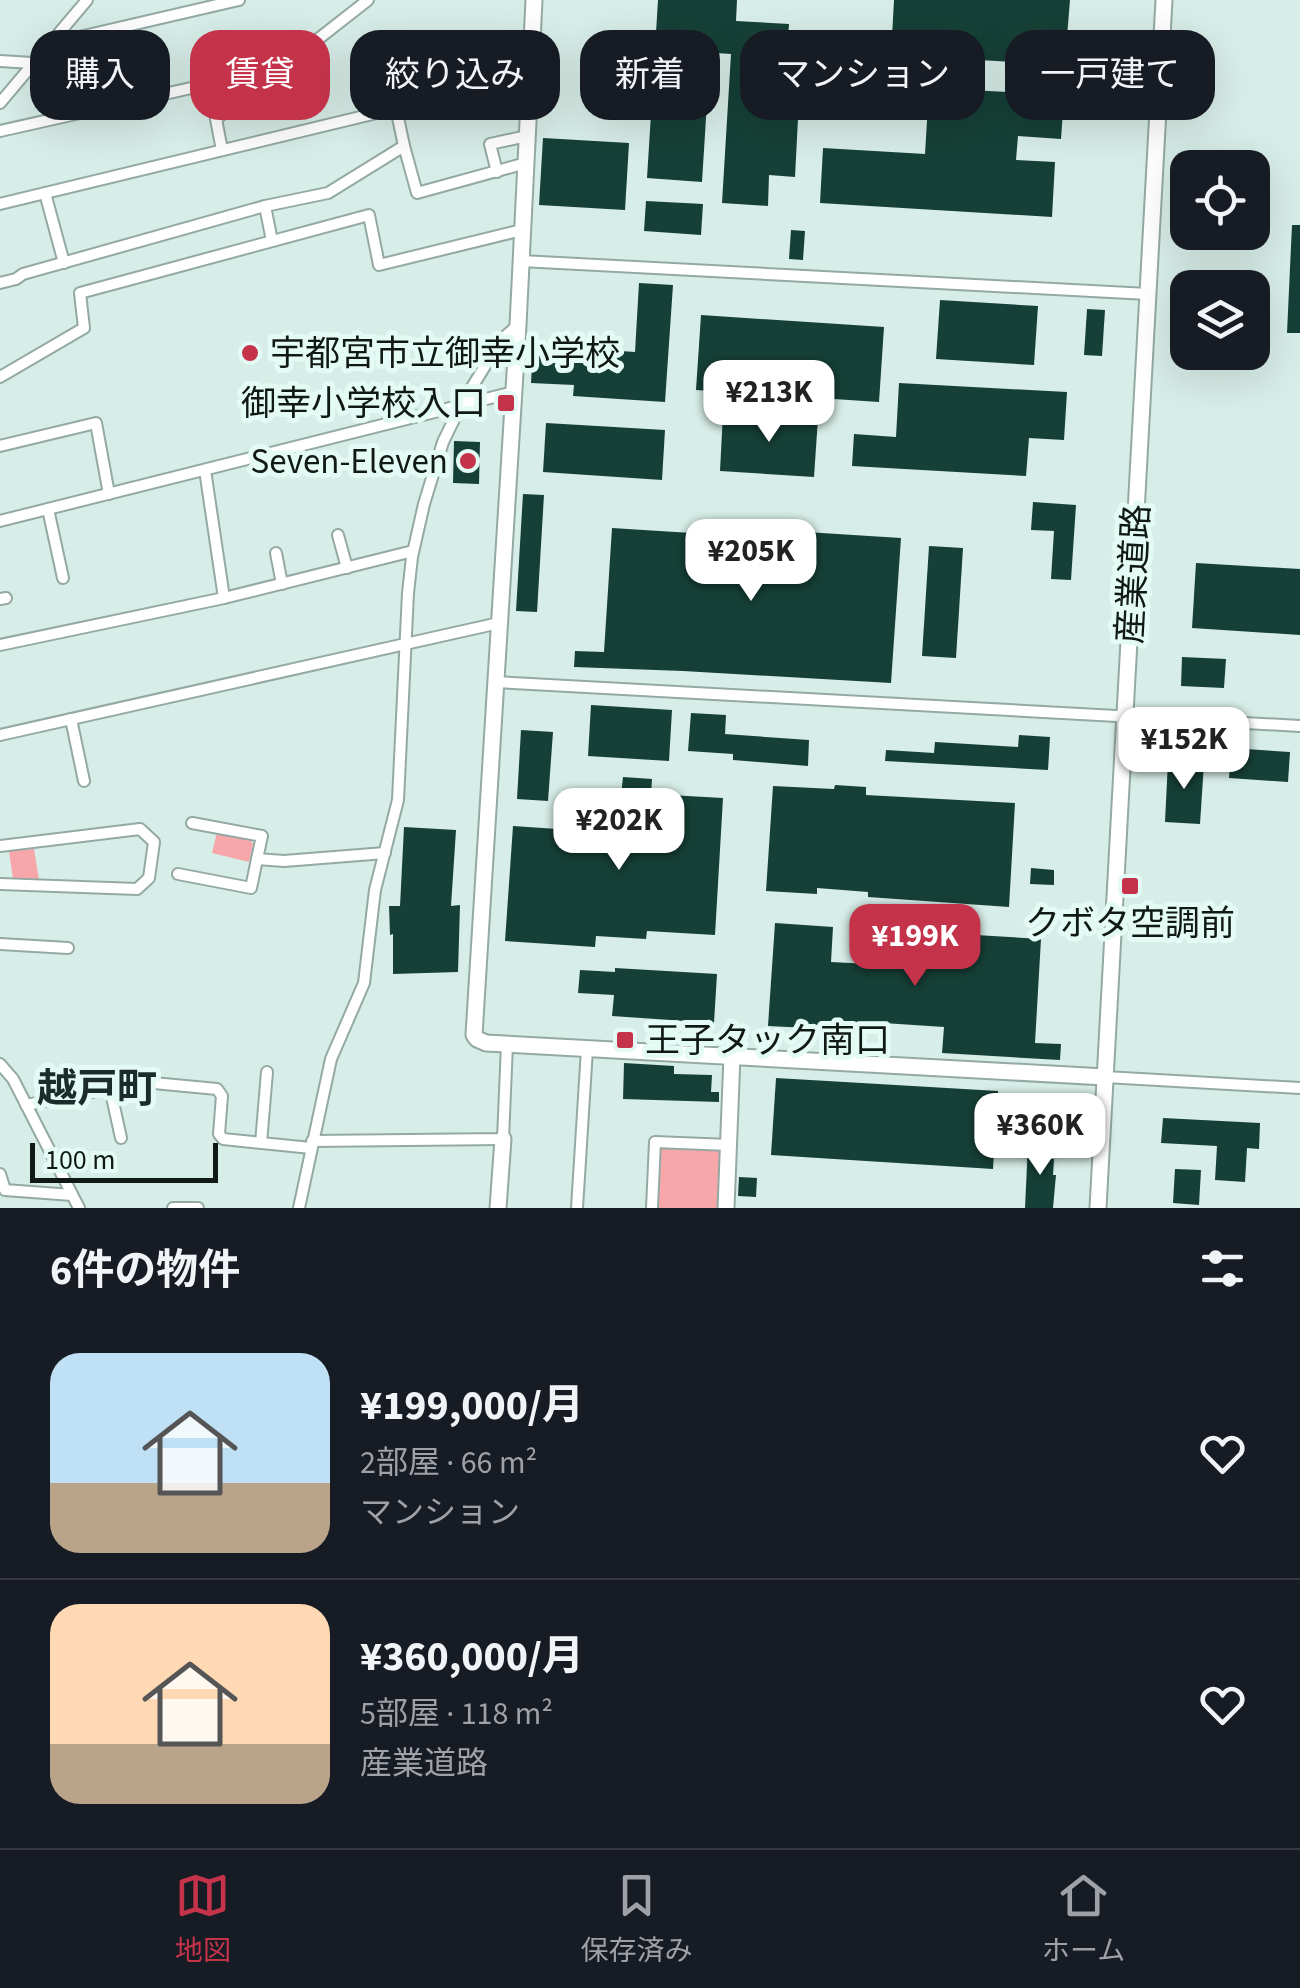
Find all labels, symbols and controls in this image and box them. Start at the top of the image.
chip: 購入 [30,30,170,120]
chip: 賃貸 [190,30,330,120]
chip: 絞り込み [350,30,560,120]
chip: 新着 [580,30,720,120]
chip: マンション [740,30,985,120]
chip: 一戸建て [1005,30,1215,120]
map controls [1170,150,1270,370]
button: locate [1170,150,1270,250]
button: layers [1170,270,1270,370]
place label: 宇都宮市立御幸小学校 [270,329,620,379]
marker: 宇都宮市立御幸小学校 [239,342,261,364]
pin: ¥213K [699,360,839,445]
text: ¥213K [725,369,813,415]
place label: 御幸小学校入口 [241,379,486,429]
marker: 御幸小学校入口 [495,392,517,414]
place label: Seven-Eleven [251,437,448,487]
marker: Seven-Eleven [457,450,479,472]
street label: 産業道路 [1105,503,1163,645]
pin: ¥205K [681,519,821,604]
text: ¥205K [707,528,795,574]
pin: ¥152K [1114,707,1254,792]
text: ¥152K [1140,716,1228,762]
pin: ¥202K [549,788,689,873]
text: ¥202K [575,797,663,843]
marker: クボタ空調前 [1119,875,1141,897]
place label: クボタ空調前 [1025,899,1235,949]
pin: ¥199K [845,904,985,989]
text: ¥199K [871,913,959,959]
place label: 王子タック南口 [645,1016,890,1066]
marker: 王子タック南口 [614,1029,636,1051]
district label: 越戸町 [37,1061,157,1118]
pin: ¥360K [970,1093,1110,1178]
text: ¥360K [996,1102,1084,1148]
scale bar [30,1138,218,1182]
text: 100 m [45,1140,116,1180]
text: 6件の物件 [50,1241,240,1301]
icon: filters [1195,1241,1250,1296]
text: ¥199,000/月 [360,1376,584,1436]
icon: home [130,1393,250,1513]
icon: heart [1195,1426,1250,1481]
text: 2部屋 · 66 m² [360,1440,537,1486]
text: マンション [360,1490,520,1536]
text: ¥360,000/月 [360,1627,584,1687]
icon: home [130,1644,250,1764]
icon: heart [1195,1677,1250,1732]
text: 5部屋 · 118 m² [360,1691,553,1737]
text: 産業道路 [360,1741,488,1787]
tab: 地図 [175,1868,231,1971]
tab: 保存済み [580,1868,692,1971]
tab: ホーム [1042,1868,1125,1971]

